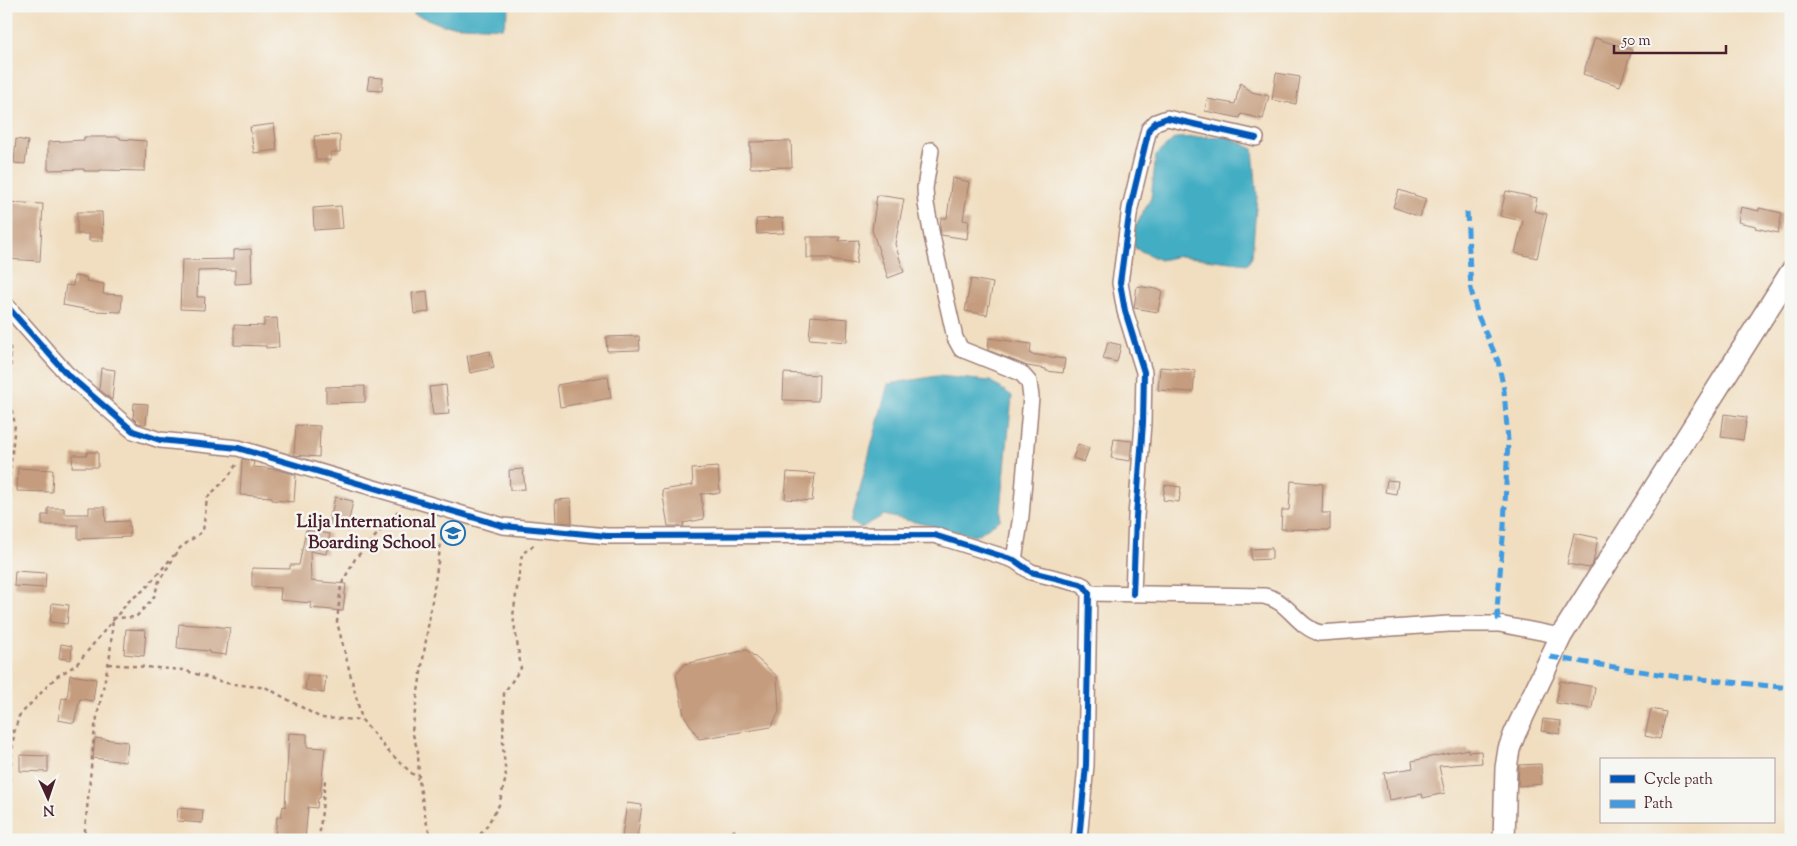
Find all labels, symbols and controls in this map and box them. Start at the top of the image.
scale bar [1614,22,1727,54]
text: 50 m [1621,31,1651,52]
place label: Lilja International Boarding School [297,510,437,557]
school or university icon: Lilja International Boarding School [440,520,466,546]
legend [1600,758,1774,824]
text: Cycle path [1644,770,1713,791]
north arrow [22,774,72,824]
text: Path [1644,794,1673,815]
text: N [42,799,55,819]

